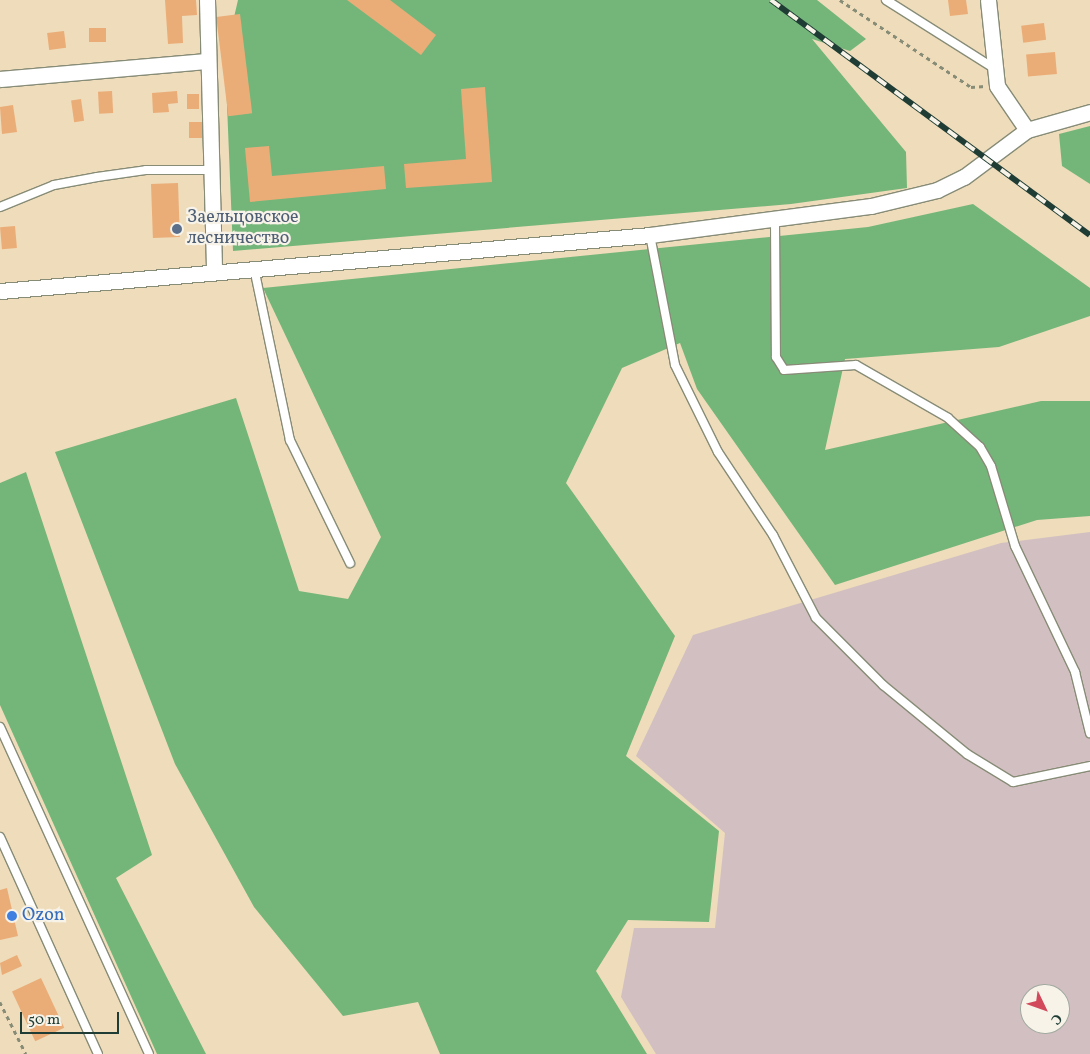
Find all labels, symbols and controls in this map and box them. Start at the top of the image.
place label: Заельцовское лесничество [187,208,299,250]
marker: Заельцовское лесничество [171,223,183,235]
place label: Ozon [22,905,64,927]
marker: Ozon [6,910,18,922]
north arrow [1020,984,1070,1034]
scale bar [22,1002,121,1034]
text: С [1046,1009,1066,1028]
text: 50 m [28,1010,60,1031]

